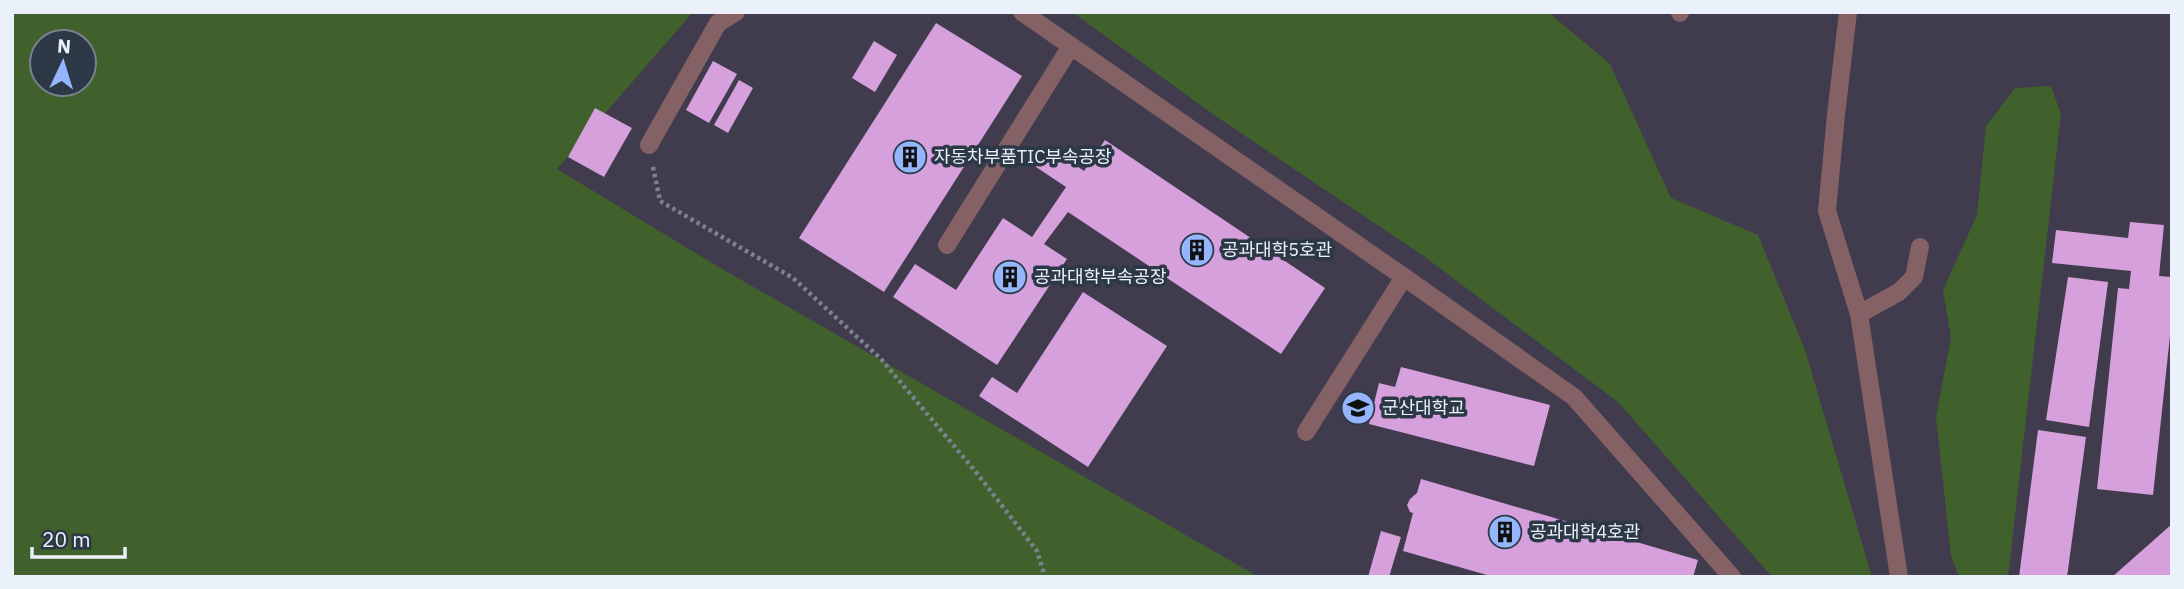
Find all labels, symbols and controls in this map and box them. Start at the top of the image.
north arrow [28,28,98,98]
text: N [56,34,72,58]
building icon: 자동차부품TIC부속공장 [891,138,929,176]
place label: 자동차부품TIC부속공장 [934,145,1112,168]
building icon: 공과대학5호관 [1178,231,1216,269]
place label: 공과대학5호관 [1222,238,1333,261]
building icon: 공과대학부속공장 [991,258,1029,296]
place label: 공과대학부속공장 [1034,265,1166,288]
school or university icon: 군산대학교 [1339,389,1377,427]
place label: 군산대학교 [1382,396,1465,419]
building icon: 공과대학4호관 [1486,513,1524,551]
scale bar [32,516,124,560]
place label: 공과대학4호관 [1530,520,1641,543]
text: 20 m [42,525,91,553]

